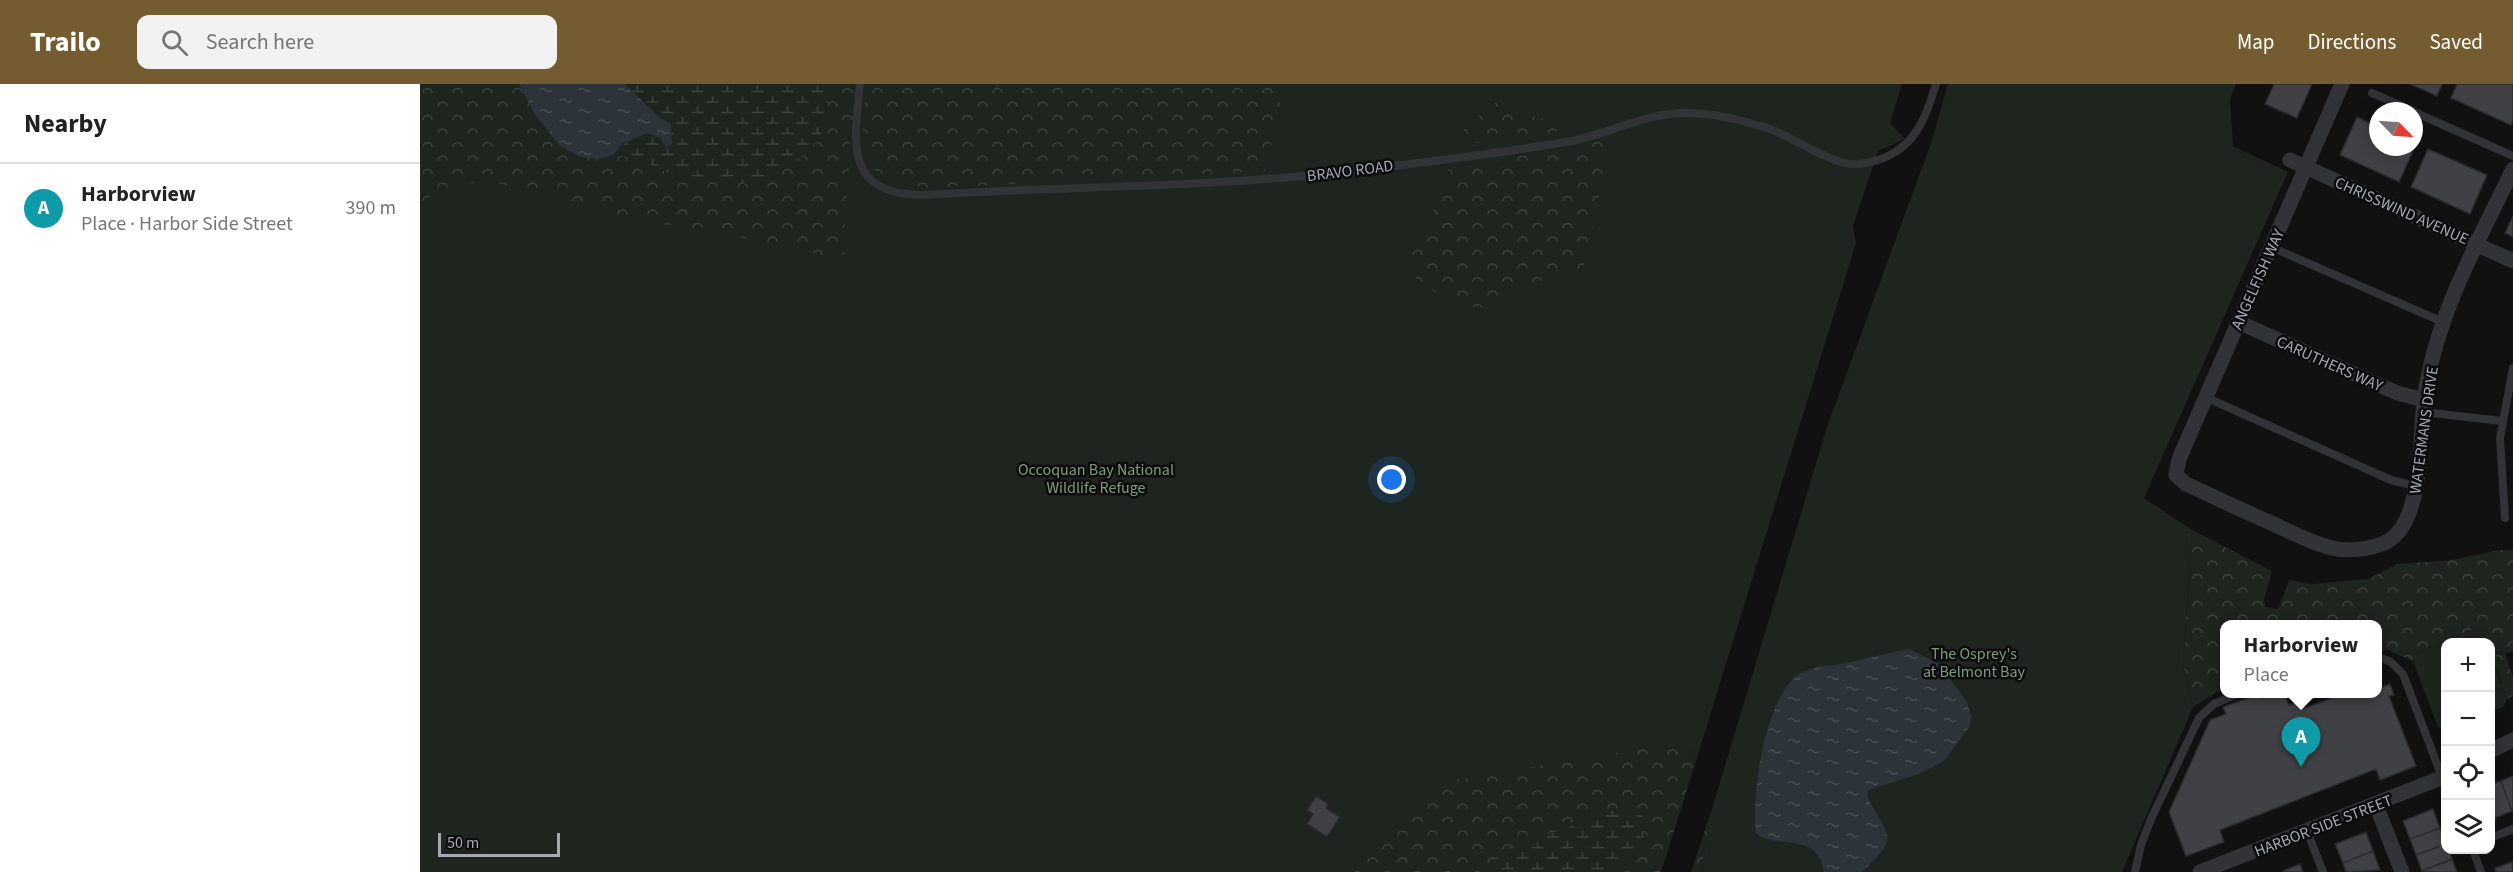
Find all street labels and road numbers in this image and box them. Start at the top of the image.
street label: BRAVO ROAD [1306,155,1395,187]
street label: CHRISSWIND AVENUE [2331,172,2472,250]
street label: ANGELFISH WAY [2226,225,2290,333]
street label: CARUTHERS WAY [2273,331,2386,397]
street label: WATERMANS DRIVE [2404,365,2444,495]
street label: HARBOR SIDE STREET [2251,789,2396,862]

